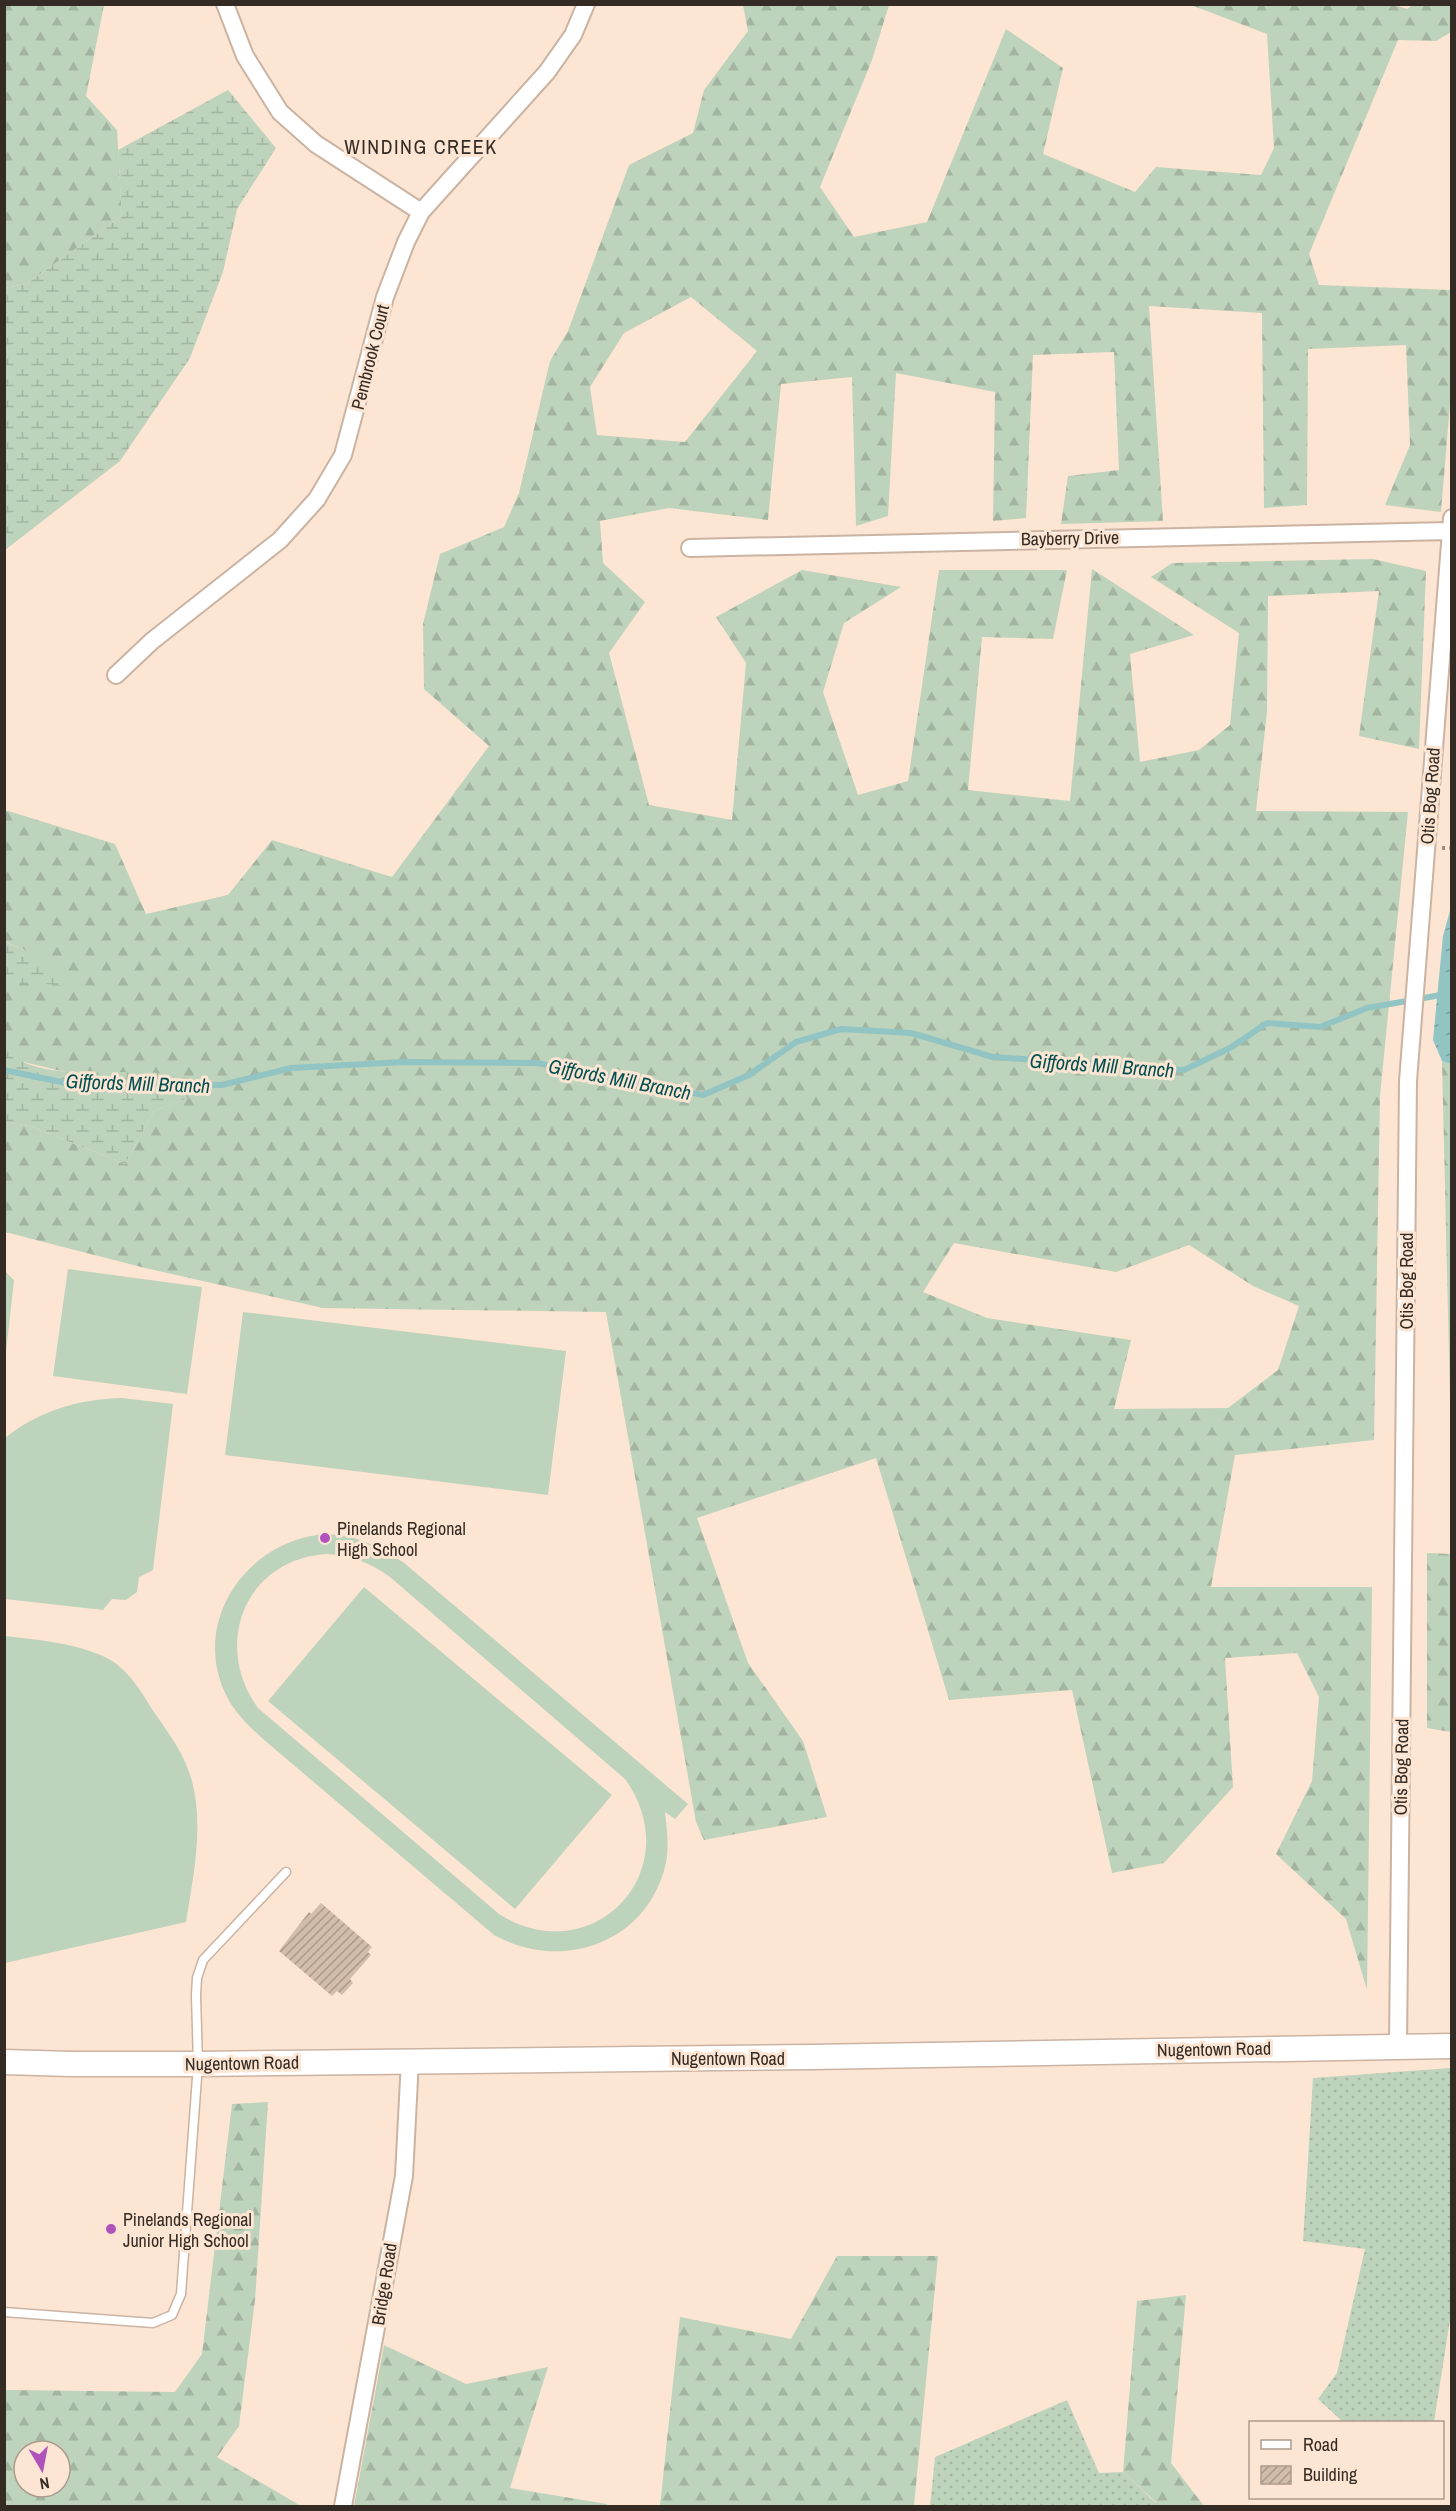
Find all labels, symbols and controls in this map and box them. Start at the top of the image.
district label: WINDING CREEK [344,133,498,160]
street label: Pembrook Court [345,302,395,412]
street label: Bayberry Drive [1021,525,1119,551]
street label: Otis Bog Road [1414,747,1446,845]
water label: Giffords Mill Branch [1029,1046,1175,1084]
water label: Giffords Mill Branch [546,1052,694,1106]
water label: Giffords Mill Branch [65,1067,211,1099]
street label: Otis Bog Road [1394,1233,1419,1329]
place label: Pinelands Regional High School [337,1516,466,1562]
marker: Pinelands Regional High School [318,1531,332,1545]
street label: Otis Bog Road [1388,1718,1414,1816]
street label: Nugentown Road [1157,2036,1271,2062]
street label: Nugentown Road [671,2046,785,2071]
street label: Nugentown Road [185,2050,299,2076]
place label: Pinelands Regional Junior High School [123,2207,252,2253]
marker: Pinelands Regional Junior High School [104,2222,118,2236]
street label: Bridge Road [365,2241,403,2327]
legend [1249,2421,1444,2499]
text: Road [1303,2432,1338,2457]
north arrow [12,2439,72,2499]
text: Building [1303,2462,1358,2487]
text: N [38,2472,51,2495]

